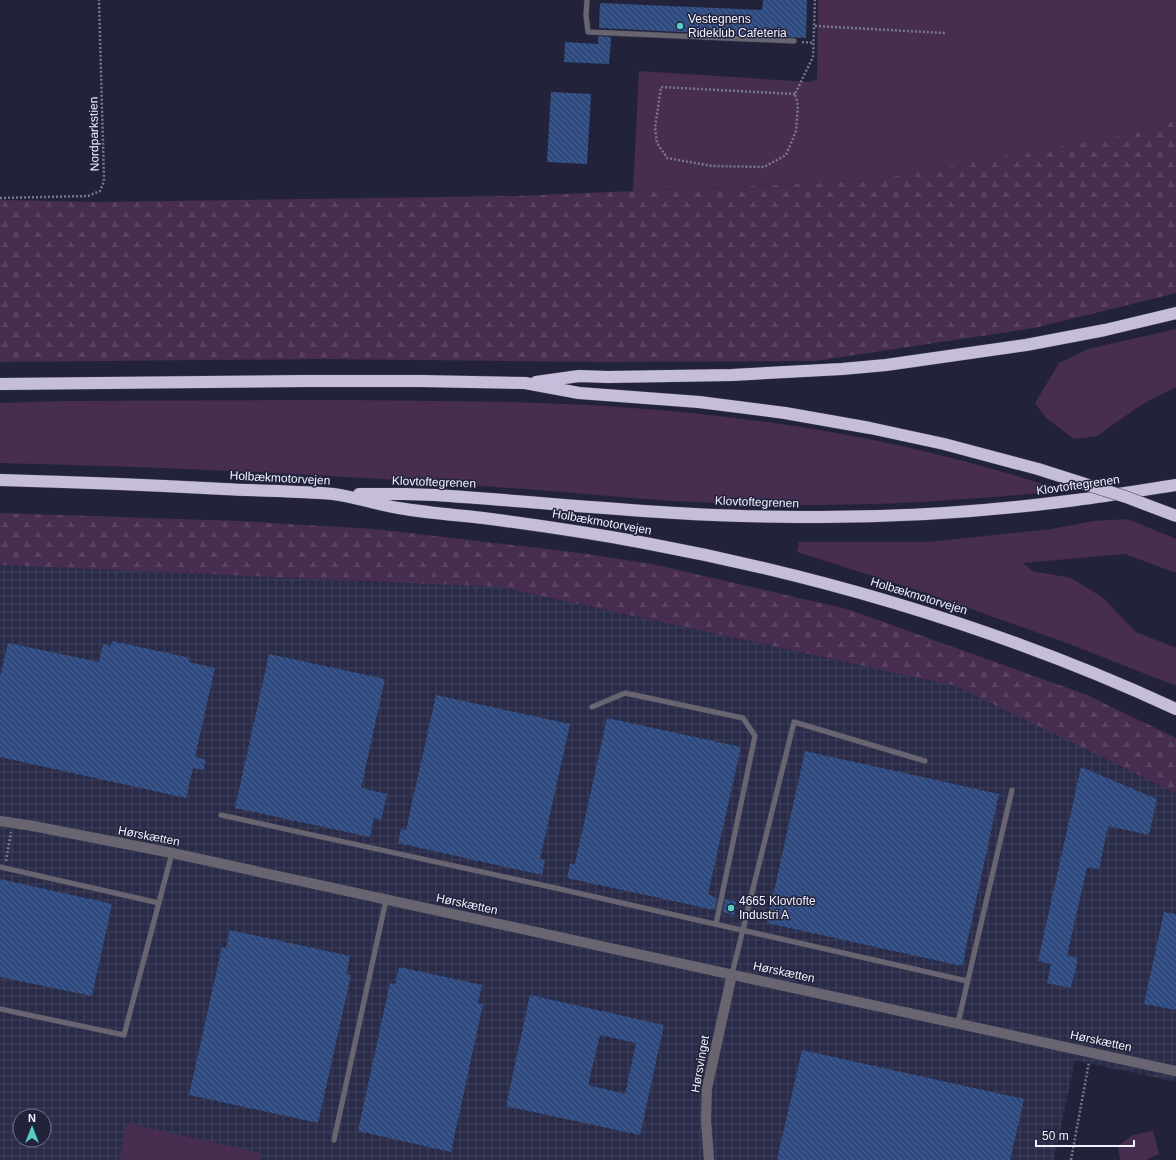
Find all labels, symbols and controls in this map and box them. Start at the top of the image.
place label: Vestegnens Rideklub Cafeteria [688,12,787,40]
marker: Vestegnens Rideklub Cafeteria [675,21,685,31]
street label: Nordparkstien [86,97,102,171]
street label: Holbækmotorvejen [229,468,331,488]
street label: Klovtoftegrenen [1035,472,1121,498]
street label: Klovtoftegrenen [392,474,476,490]
street label: Klovtoftegrenen [715,494,799,510]
street label: Holbækmotorvejen [551,506,653,538]
street label: Holbækmotorvejen [869,575,969,617]
street label: Hørskætten [117,823,181,849]
street label: Hørskætten [435,891,499,917]
place label: 4665 Klovtofte Industri A [739,894,816,922]
marker: 4665 Klovtofte Industri A [726,903,736,913]
street label: Hørskætten [752,959,816,985]
street label: Hørskætten [1069,1028,1133,1054]
street label: Hørsvinget [688,1034,712,1094]
north arrow [12,1108,52,1148]
text: N [28,1112,36,1124]
scale bar [1036,1122,1134,1148]
text: 50 m [1042,1129,1069,1143]

